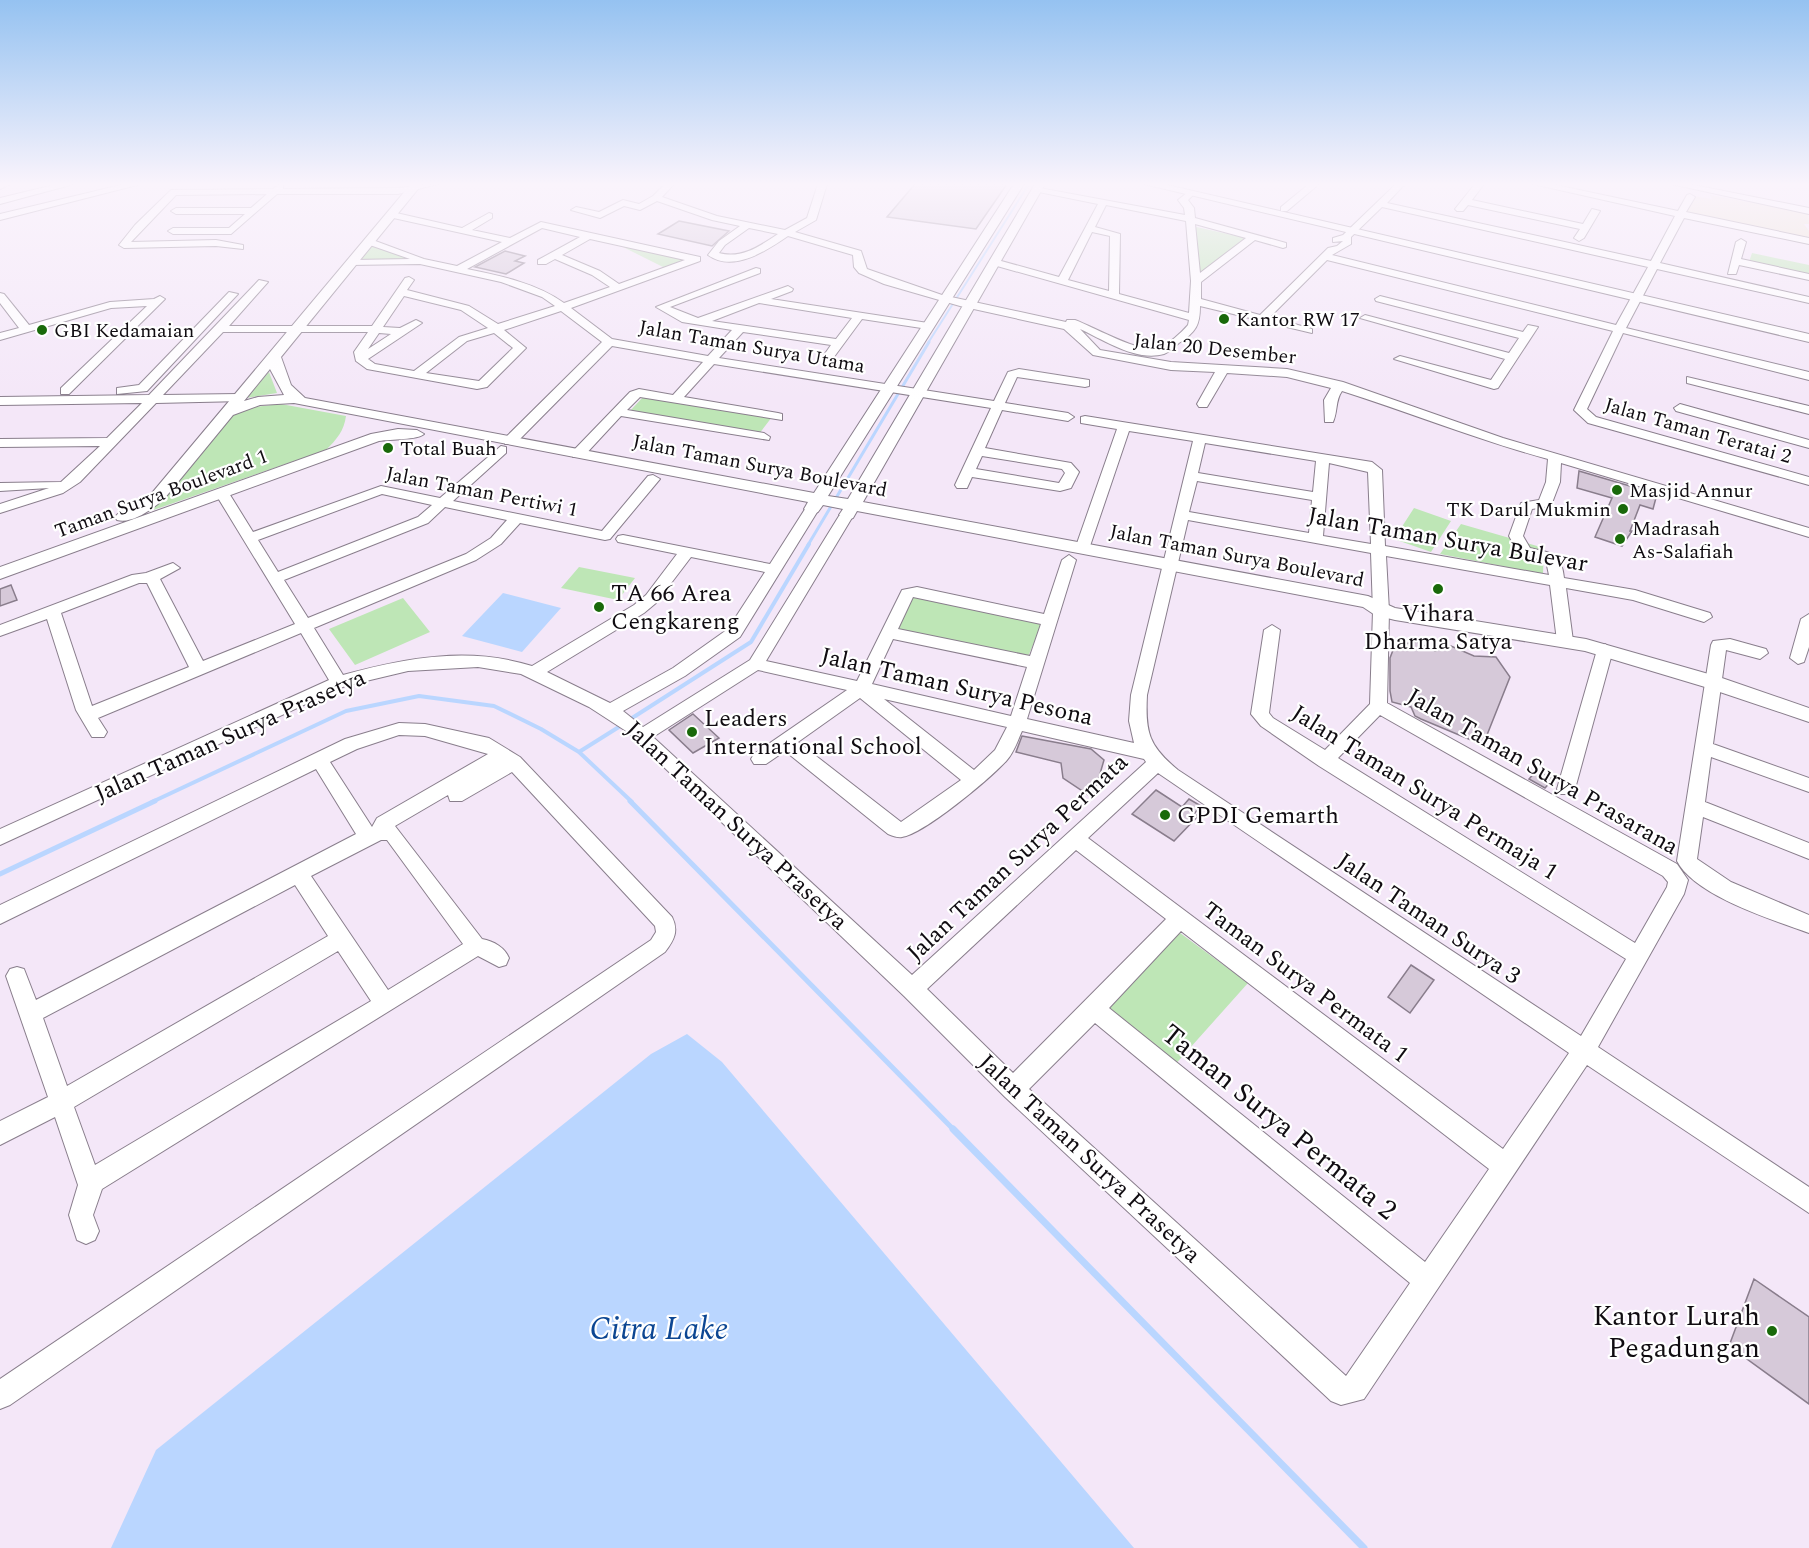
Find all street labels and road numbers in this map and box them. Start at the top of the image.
street label: Jalan Taman Surya Utama [636,312,867,382]
street label: Jalan 20 Desember [1132,326,1298,372]
street label: Jalan Taman Teratai 2 [1601,390,1795,472]
street label: Jalan Taman Surya Boulevard [630,427,890,505]
street label: Taman Surya Boulevard 1 [51,441,272,546]
street label: Jalan Taman Pertiwi 1 [383,459,580,525]
street label: Jalan Taman Surya Bulevar [1305,498,1591,582]
street label: Jalan Taman Surya Boulevard [1107,517,1367,595]
street label: Jalan Taman Surya Pesona [817,638,1097,736]
street label: Jalan Taman Surya Prasetya [89,660,372,812]
street label: Jalan Taman Surya Prasarana [1400,679,1686,865]
street label: Jalan Taman Surya Permaja 1 [1284,696,1565,890]
street label: Jalan Taman Surya Prasetya [617,712,856,939]
street label: Jalan Taman Surya Permata [899,745,1137,970]
street label: Jalan Taman Surya 3 [1329,844,1528,994]
street label: Taman Surya Permata 1 [1194,893,1416,1073]
street label: Taman Surya Permata 2 [1152,1013,1406,1231]
street label: Jalan Taman Surya Prasetya [970,1045,1209,1272]

